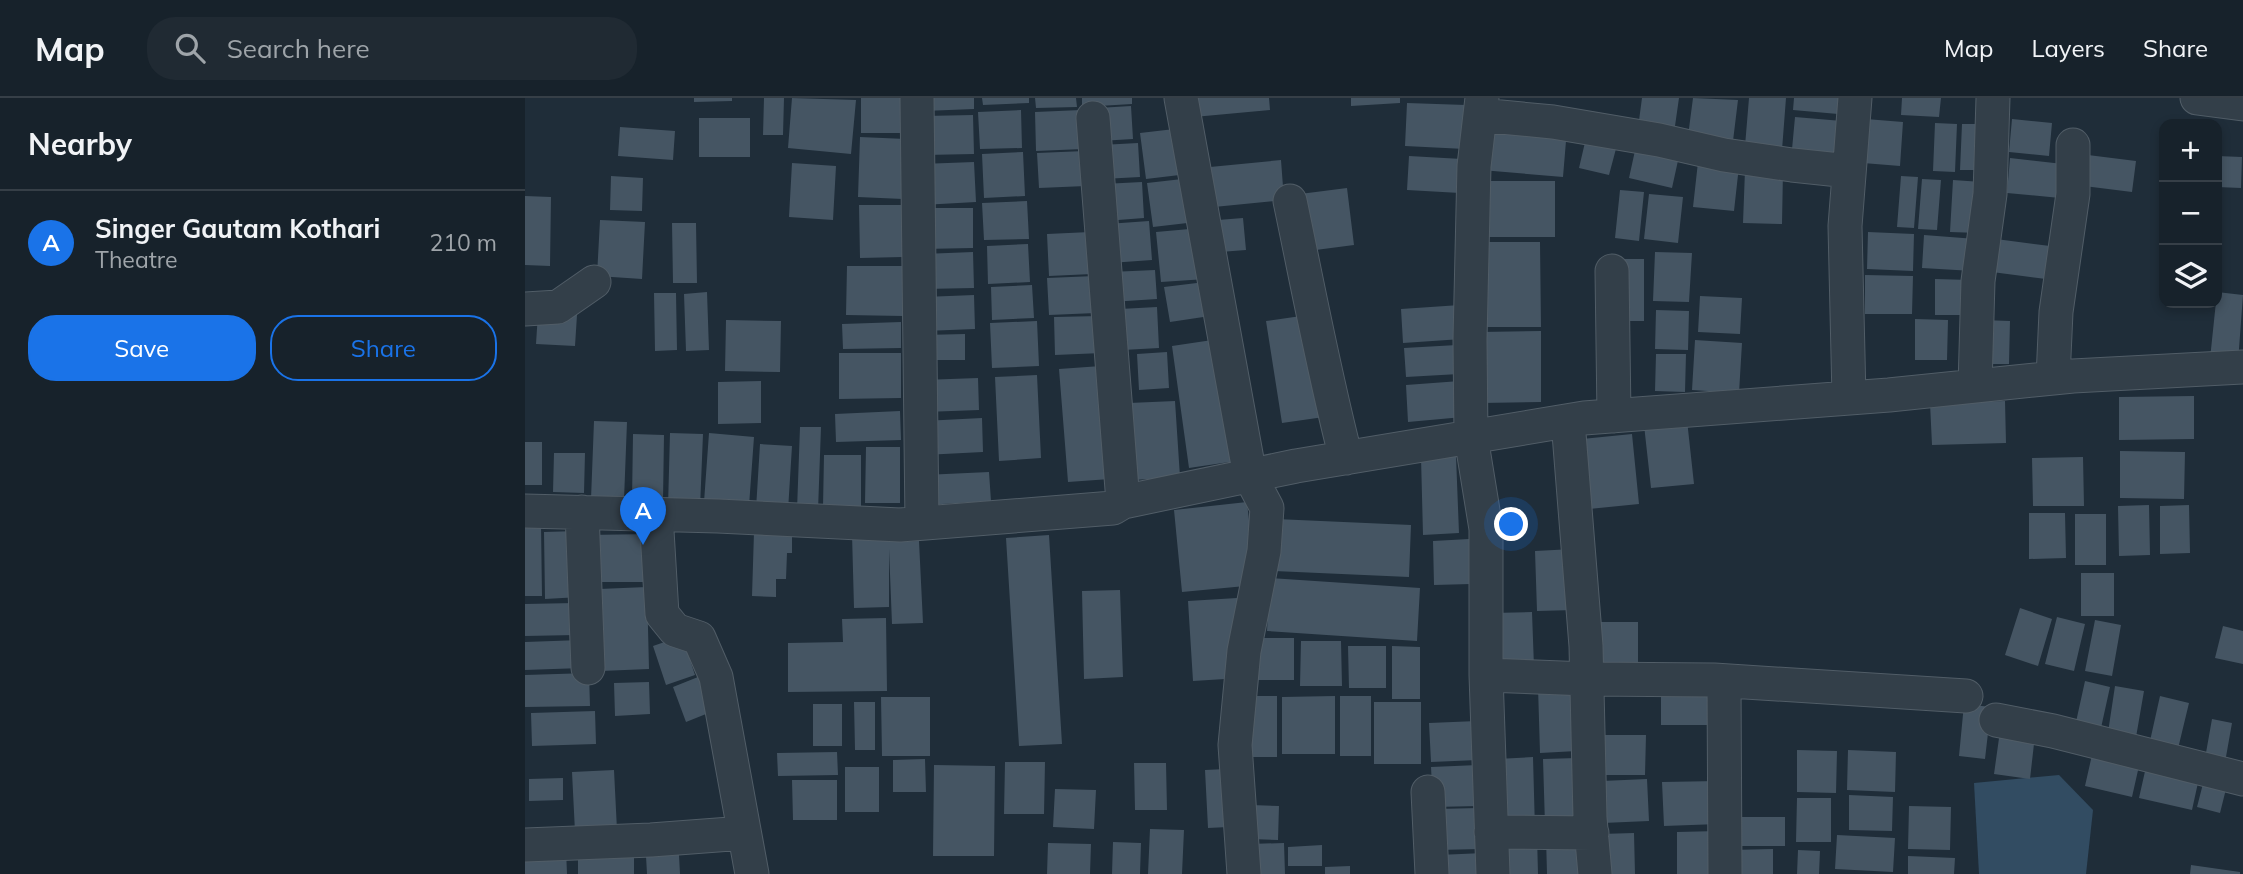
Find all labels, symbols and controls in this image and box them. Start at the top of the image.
search box [147,17,637,80]
text: Map [35,28,105,69]
icon: search [171,29,209,67]
text: Search here [227,32,370,65]
text: Map [1944,33,1993,63]
text: Layers [2031,33,2105,63]
text: Share [2143,33,2208,63]
map controls [2159,119,2222,308]
button: + [2159,119,2222,182]
text: Nearby [28,125,132,163]
button: − [2159,182,2222,245]
text: Singer Gautam Kothari [95,212,380,245]
text: A [42,228,60,257]
text: 210 m [429,228,497,257]
text: Theatre [95,245,177,274]
button: layers [2159,245,2222,308]
button: Save [28,315,256,381]
button: Share [270,315,497,381]
pin: A [620,487,666,545]
your location [1494,507,1528,541]

